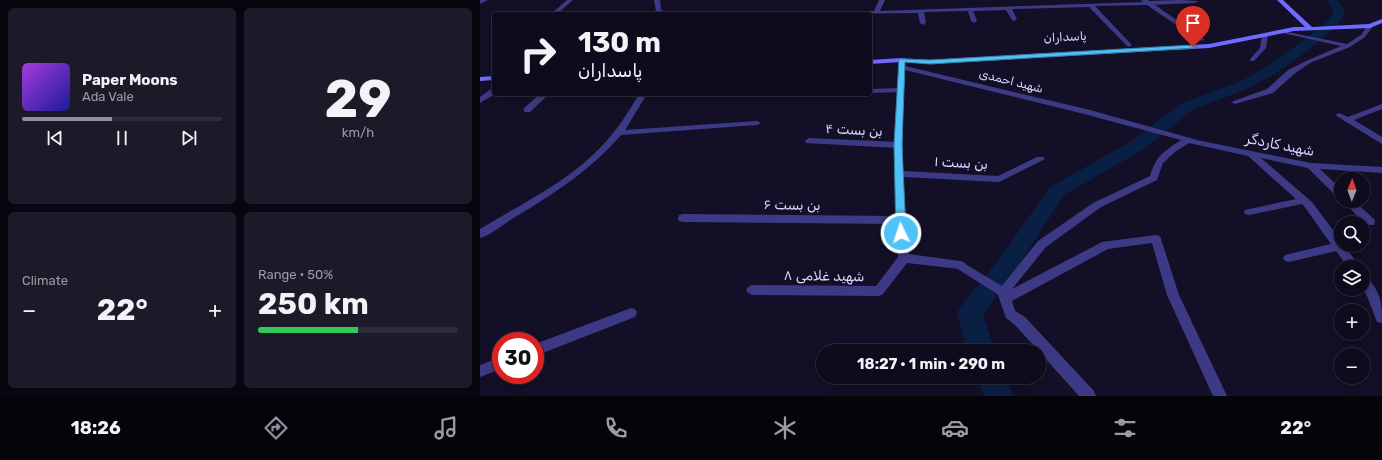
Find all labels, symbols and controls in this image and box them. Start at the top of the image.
pin [1176,6,1210,47]
icon: arrive [1182,12,1204,34]
text: 130 m [578,26,661,59]
icon: right [512,28,564,80]
street label: پاسداران [1043,29,1087,46]
text: پاسداران [578,60,642,82]
street label: شهید احمدی [977,66,1045,96]
text: 29 [324,68,392,130]
text: Paper Moons [82,71,178,89]
text: Ada Vale [82,89,134,104]
street label: بن بست ۴ [825,120,883,140]
text: km/h [342,125,374,140]
icon: previous [44,127,66,149]
icon: pause [111,127,133,149]
icon: next [178,127,200,149]
street label: شهید کاردگر [1243,130,1316,160]
street label: بن بست ۱ [934,153,988,173]
north arrow [1334,172,1370,208]
map controls [1334,172,1370,384]
street label: بن بست ۶ [763,196,821,214]
position arrow [880,212,922,254]
button: search [1334,216,1370,252]
button: layers [1334,260,1370,296]
text: Range · 50% [258,267,333,282]
street label: ۸ شهید غلامی [783,267,865,285]
text: Climate [22,273,68,288]
text: 250 km [258,286,369,322]
text: 22° [97,292,148,328]
text: − [22,297,36,324]
text: + [208,297,222,324]
button: + [1334,304,1370,340]
speed limit sign: 30 [492,332,544,384]
button: − [1334,348,1370,384]
text: 18:27 · 1 min · 290 m [857,355,1005,373]
icon: directions [262,414,290,442]
icon: music [432,414,460,442]
icon: phone [602,414,630,442]
icon: climate [771,414,799,442]
icon: car [941,414,969,442]
icon: filters [1111,414,1139,442]
text: 18:26 [71,417,121,439]
text: 22° [1280,417,1311,439]

